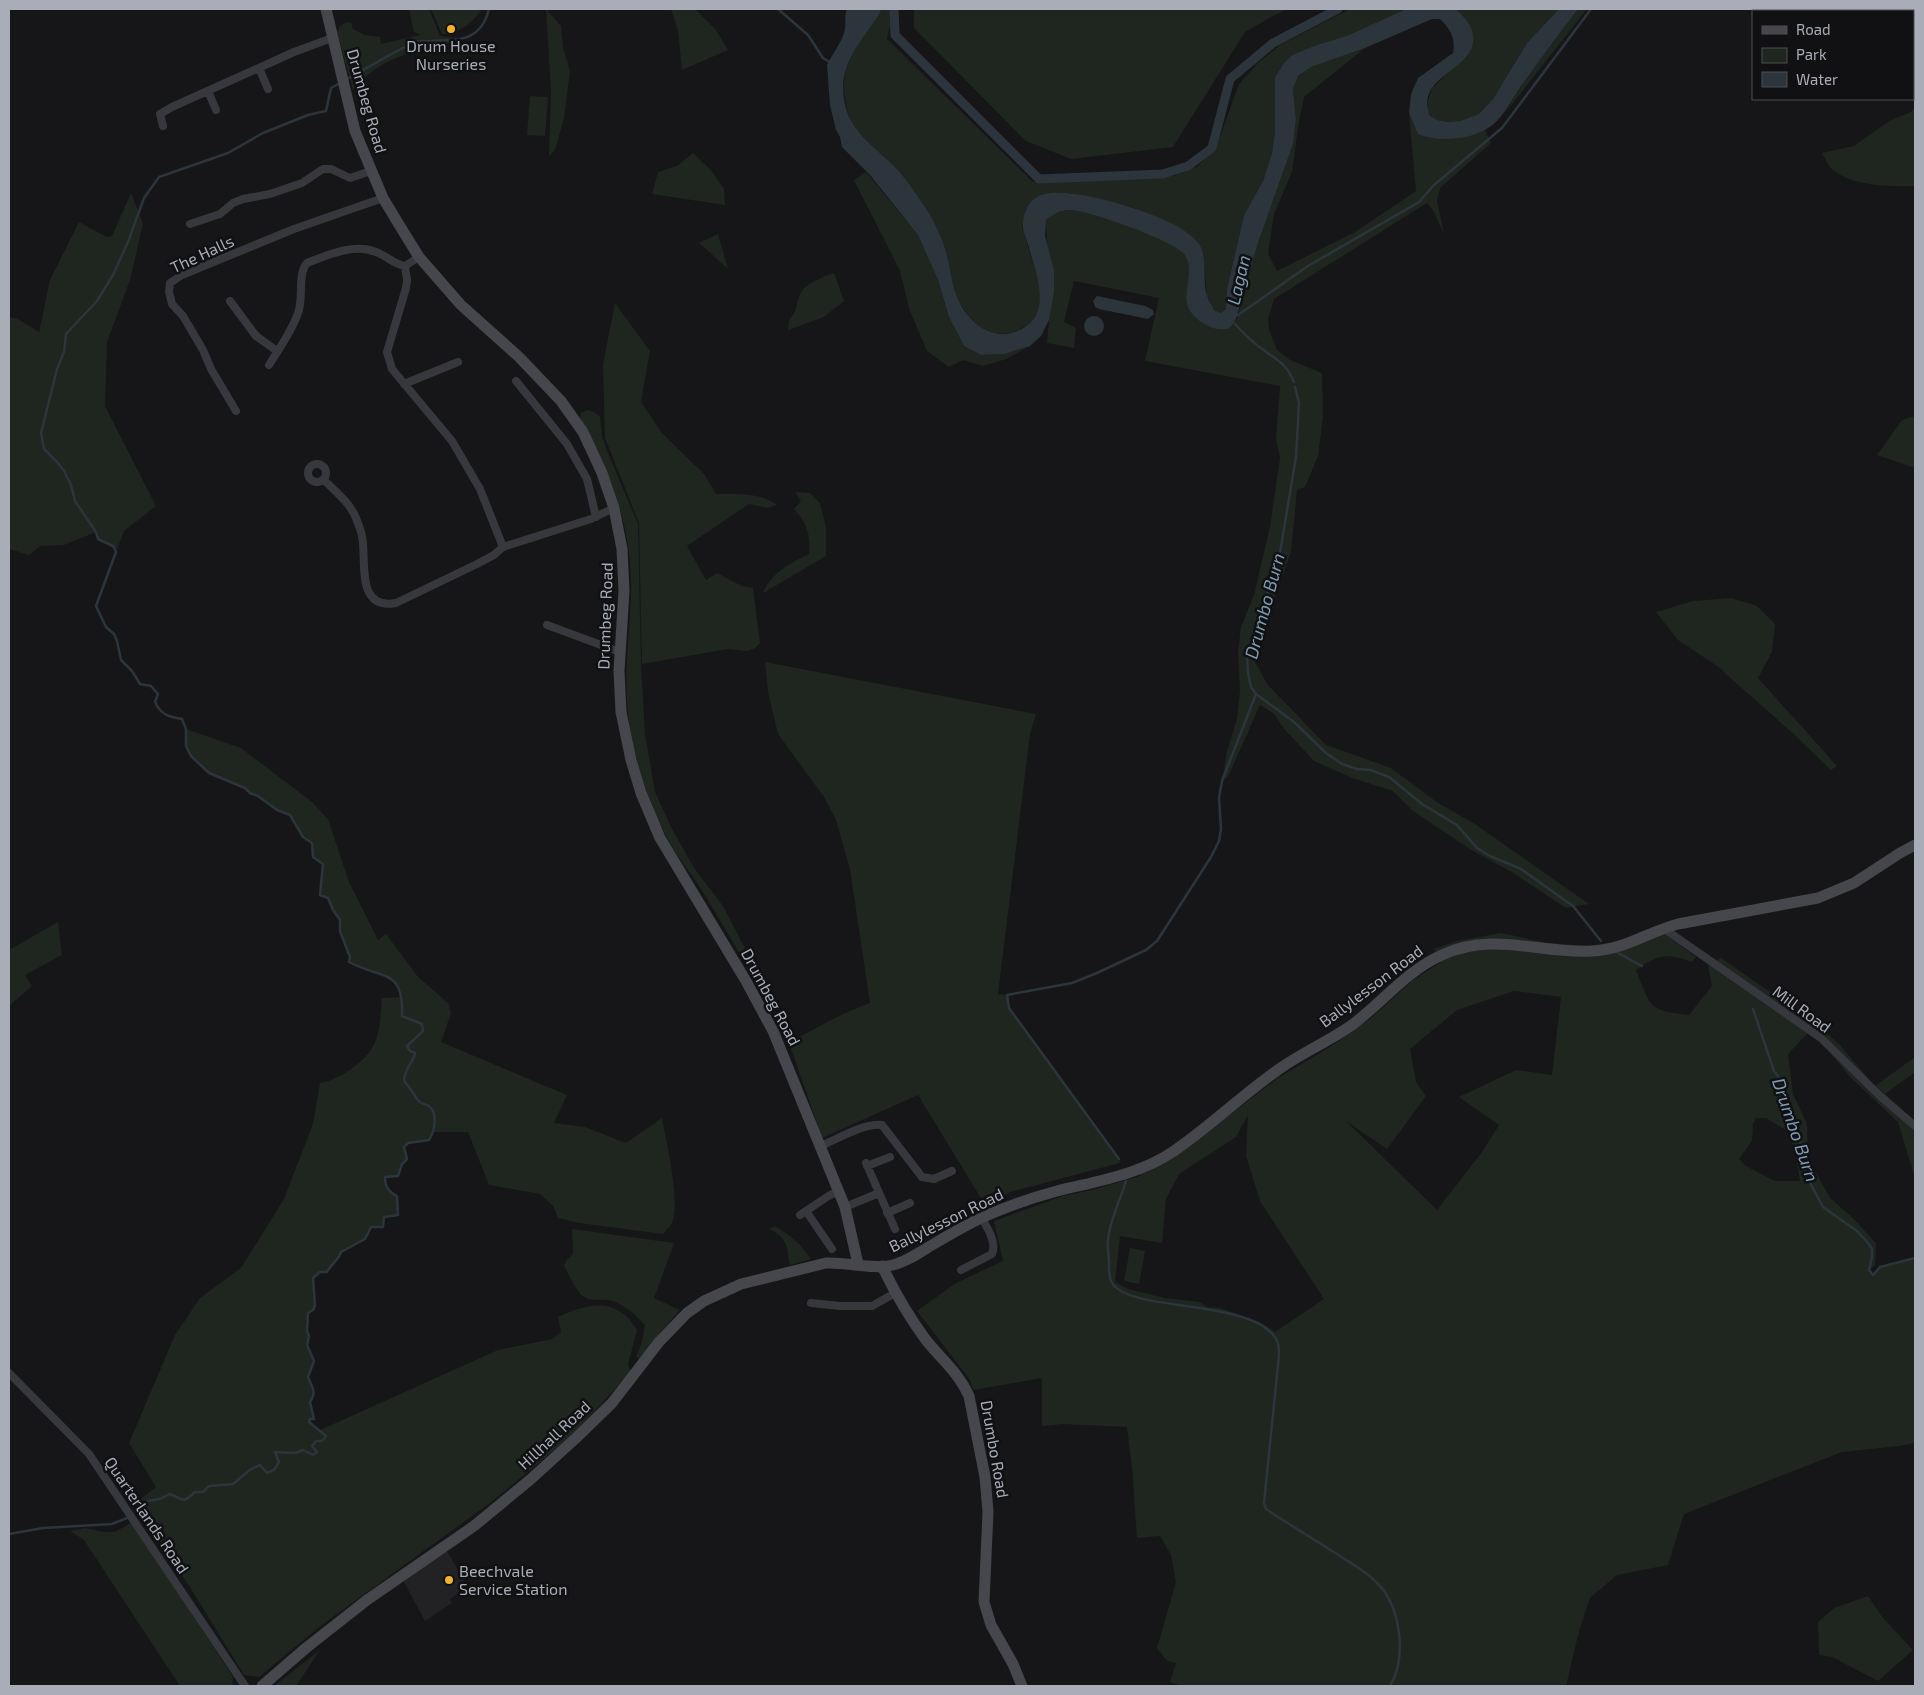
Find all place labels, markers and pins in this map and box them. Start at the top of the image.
marker: Drum House Nurseries [445,23,457,35]
place label: Drum House Nurseries [406,36,496,73]
place label: Beechvale Service Station [459,1561,568,1598]
marker: Beechvale Service Station [443,1574,455,1586]

